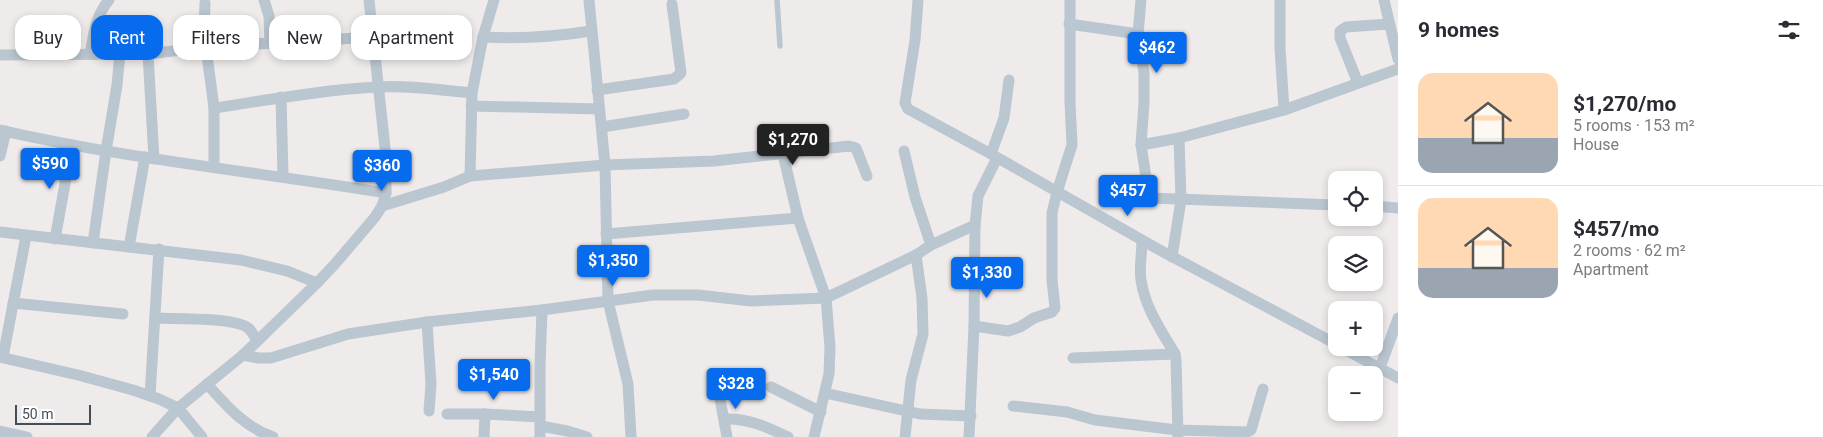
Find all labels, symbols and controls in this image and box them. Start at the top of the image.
chip: Buy [15,15,81,60]
chip: Rent [91,15,163,60]
chip: Filters [173,15,259,60]
chip: New [269,15,341,60]
chip: Apartment [351,15,472,60]
icon: filters [1775,16,1803,44]
text: 9 homes [1418,18,1499,42]
pin: $462 [1127,32,1187,74]
text: $462 [1139,38,1175,57]
text: $1,270/mo [1573,92,1676,116]
icon: home [1458,93,1518,153]
text: 5 rooms · 153 m² [1573,116,1695,135]
pin: $1,270 [752,124,834,166]
text: $1,270 [768,130,818,149]
text: House [1573,135,1619,154]
pin: $590 [20,148,80,190]
pin: $360 [352,150,412,192]
text: $590 [32,154,68,173]
text: $360 [364,156,400,175]
map controls [1328,171,1383,421]
button: locate [1328,171,1383,226]
pin: $457 [1098,174,1158,217]
text: $457 [1110,181,1146,200]
text: $457/mo [1573,217,1659,241]
icon: home [1458,218,1518,278]
button: layers [1328,236,1383,291]
text: 2 rooms · 62 m² [1573,241,1686,260]
pin: $1,350 [572,244,654,287]
text: $1,350 [588,251,638,270]
pin: $1,330 [946,256,1028,299]
text: Apartment [1573,260,1649,279]
text: $1,330 [962,263,1012,282]
button: + [1328,301,1383,356]
pin: $1,540 [453,358,535,401]
text: $1,540 [469,365,519,384]
button: − [1328,366,1383,421]
pin: $328 [706,368,766,410]
text: $328 [718,374,754,393]
scale bar [15,402,91,425]
text: 50 m [22,406,54,422]

